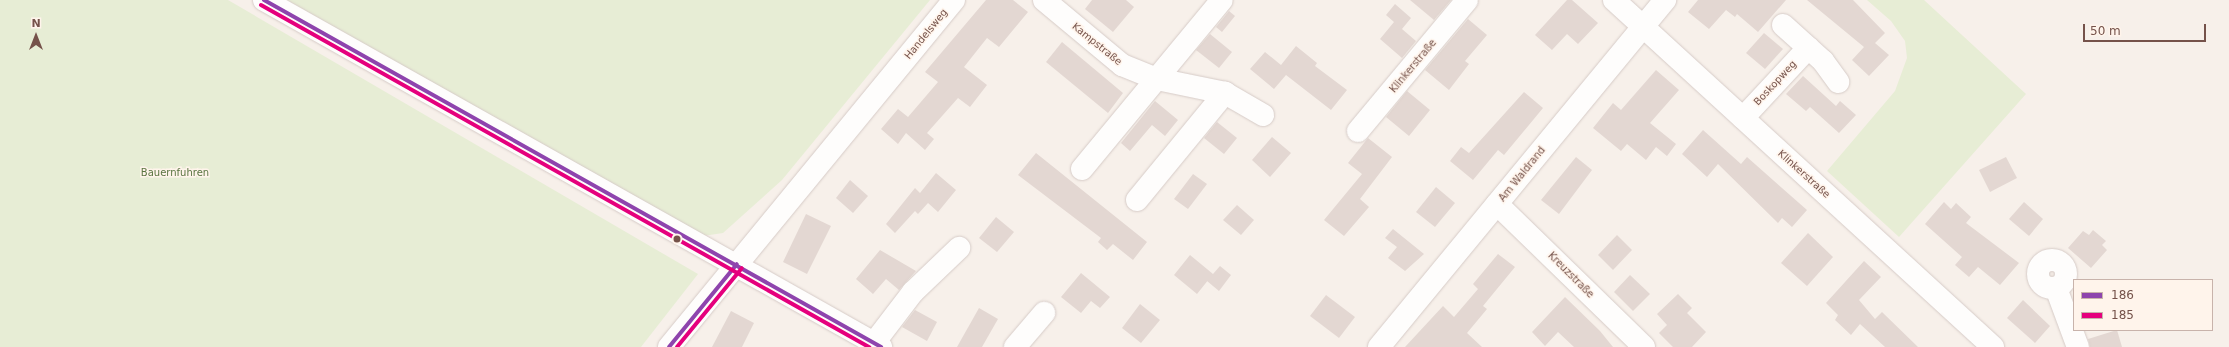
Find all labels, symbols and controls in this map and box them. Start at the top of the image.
street label: Handelsweg [902,6,950,62]
north arrow [16,16,56,56]
scale bar [2085,16,2208,42]
text: N [31,17,41,30]
street label: Kampstraße [1070,20,1124,68]
text: 50 m [2090,24,2121,38]
street label: Klinkerstraße [1387,37,1439,95]
street label: Boskopweg [1751,58,1799,108]
street label: Am Waldrand [1496,144,1548,204]
street label: Klinkerstraße [1775,147,1833,201]
park label: Bauernfuhren [141,167,209,179]
unlabelled marker [672,234,682,244]
street label: Kreuzstraße [1546,250,1596,300]
legend [2073,279,2213,331]
text: 186 [2111,288,2134,302]
text: 185 [2111,308,2134,322]

